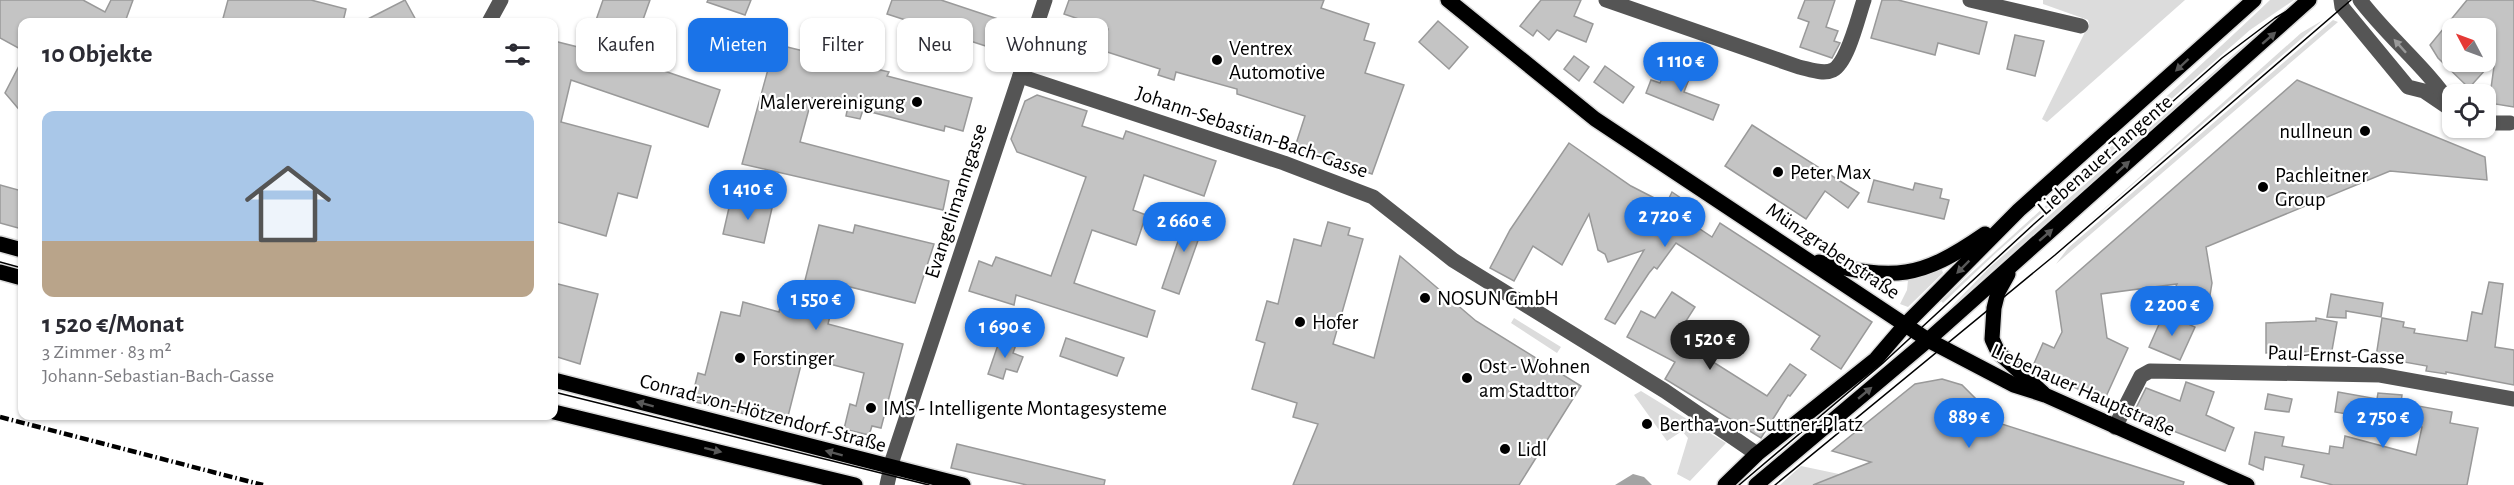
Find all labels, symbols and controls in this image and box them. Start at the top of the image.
chip: Kaufen [576,18,676,72]
chip: Mieten [688,18,788,72]
chip: Filter [800,18,885,72]
chip: Neu [897,18,973,72]
chip: Wohnung [985,18,1108,72]
north arrow [2442,18,2496,72]
map controls [2442,18,2496,138]
one-way arrow [2261,32,2276,45]
icon: filters [501,38,534,71]
place label: Ventrex Automotive [1229,38,1325,83]
one-way arrow [2394,39,2407,54]
text: 10 Objekte [42,41,152,67]
pin: 1 110 € [1626,42,1736,93]
text: 1 110 € [1657,51,1705,71]
marker: Ventrex Automotive [1210,53,1224,67]
one-way arrow [2176,57,2190,71]
street label: Johann-Sebastian-Bach-Gasse [1133,82,1371,182]
button: locate [2442,84,2496,138]
street label: Liebenauer Tangente [2034,91,2176,219]
place label: Malervereinigung [760,92,906,113]
marker: Malervereinigung [910,95,924,109]
street label: Evangelimanngasse [921,121,991,281]
place label: nullneun [2279,121,2353,142]
marker: nullneun [2358,124,2372,138]
icon: home [234,150,342,258]
one-way arrow [2115,160,2130,174]
place label: Peter Max [1790,162,1871,183]
marker: Peter Max [1771,165,1785,179]
place label: Pachleitner Group [2275,165,2368,210]
pin: 1 410 € [693,170,803,221]
text: 1 410 € [723,179,773,199]
marker: Pachleitner Group [2256,180,2270,194]
pin: 2 720 € [1610,197,1720,248]
street label: Münzgrabenstraße [1762,199,1904,303]
pin: 2 660 € [1129,202,1239,253]
text: 2 720 € [1638,206,1692,226]
text: 2 660 € [1157,211,1211,231]
one-way arrow [2039,228,2054,242]
one-way arrow [1956,259,1970,273]
pin: 1 550 € [761,280,871,331]
pin: 2 200 € [2117,286,2227,337]
place label: NOSUN GmbH [1437,288,1559,309]
text: 1 550 € [791,289,841,309]
marker: NOSUN GmbH [1418,291,1432,305]
text: 2 200 € [2144,295,2200,315]
pin: 1 690 € [950,308,1060,359]
text: 1 520 €/Monat [42,311,184,337]
place label: Hofer [1312,312,1359,333]
marker: Hofer [1293,315,1307,329]
text: 1 690 € [979,317,1031,337]
pin: 1 520 € [1655,320,1765,371]
text: 1 520 € [1684,329,1736,349]
street label: Liebenauer Hauptstraße [1988,340,2178,440]
text: 3 Zimmer · 83 m² [42,342,172,362]
street label: Paul-Ernst-Gasse [2267,342,2405,368]
place label: Forstinger [752,348,835,369]
marker: Forstinger [733,351,747,365]
place label: Ost - Wohnen am Stadttor [1479,356,1590,401]
text: Johann-Sebastian-Bach-Gasse [42,366,274,386]
street label: Conrad-von-Hötzendorf-Straße [638,370,888,456]
marker: Ost - Wohnen am Stadttor [1460,371,1474,385]
one-way arrow [1857,387,1873,400]
one-way arrow [636,398,655,408]
place label: IMS - Intelligente Montagesysteme [883,398,1167,419]
pin: 889 € [1927,398,2011,449]
pin: 2 750 € [2328,398,2438,449]
marker: IMS - Intelligente Montagesysteme [864,401,878,415]
text: 889 € [1948,407,1990,427]
text: 2 750 € [2357,407,2409,427]
place label: Bertha-von-Suttner-Platz [1659,414,1863,435]
marker: Bertha-von-Suttner-Platz [1640,417,1654,431]
place label: Lidl [1517,439,1547,460]
marker: Lidl [1498,442,1512,456]
one-way arrow [703,446,722,456]
one-way arrow [825,447,843,457]

